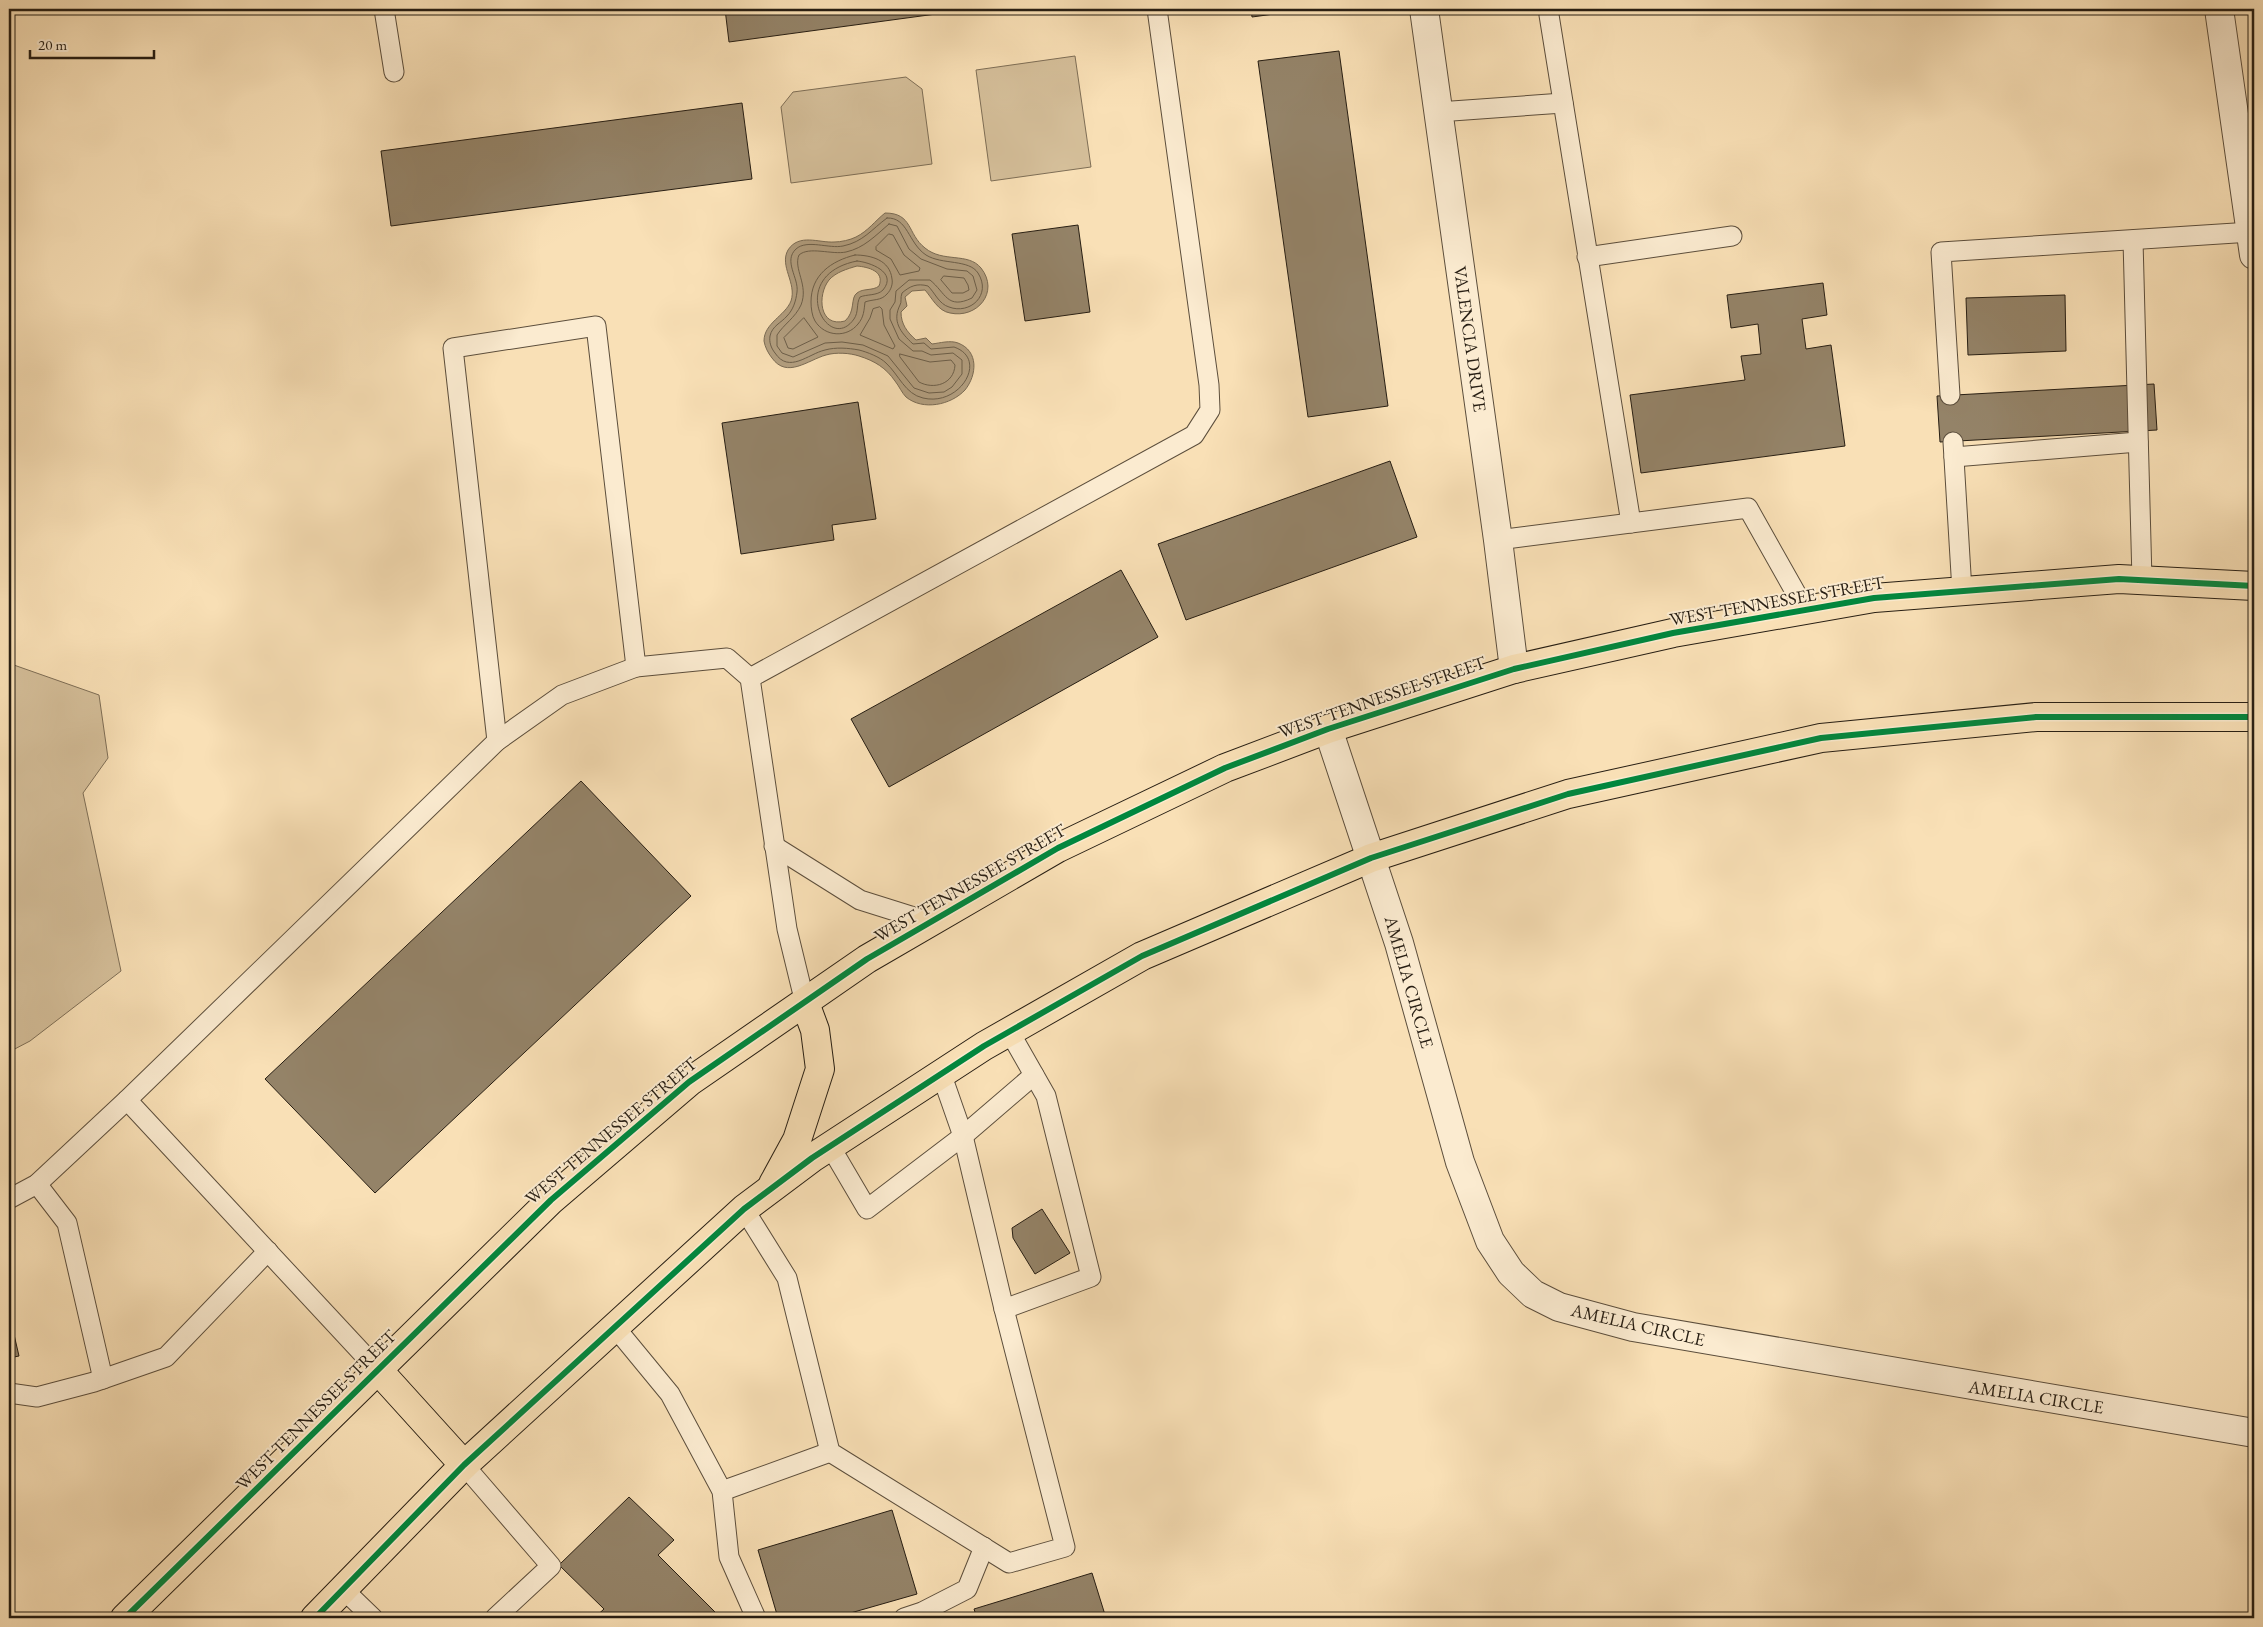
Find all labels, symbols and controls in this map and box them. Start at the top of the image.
scale bar [30,28,154,60]
text: 20 m [38,35,67,54]
street label: VALENCIA DRIVE [1449,265,1492,413]
street label: WEST TENNESSEE STREET [1668,570,1887,631]
street label: WEST TENNESSEE STREET [1275,650,1489,743]
street label: WEST TENNESSEE STREET [870,818,1071,947]
street label: AMELIA CIRCLE [1379,912,1439,1051]
street label: WEST TENNESSEE STREET [520,1051,702,1209]
street label: AMELIA CIRCLE [1568,1298,1707,1351]
street label: WEST TENNESSEE STREET [231,1324,401,1495]
street label: AMELIA CIRCLE [1966,1374,2105,1419]

